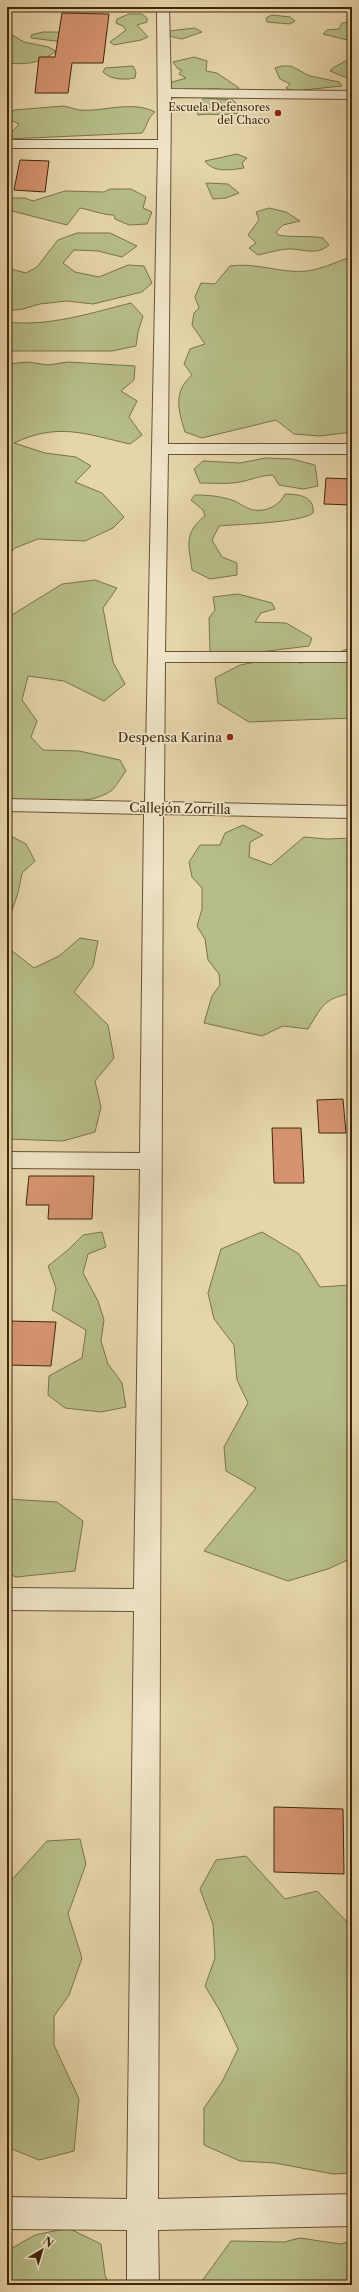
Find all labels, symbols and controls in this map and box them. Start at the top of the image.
place label: Escuela Defensores del Chaco [168,100,270,127]
marker: Escuela Defensores del Chaco [273,108,283,118]
place label: Despensa Karina [118,729,222,745]
marker: Despensa Karina [225,732,235,742]
street label: Callejón Zorrilla [129,799,231,817]
north arrow [22,2230,62,2270]
text: N [40,2234,57,2251]

